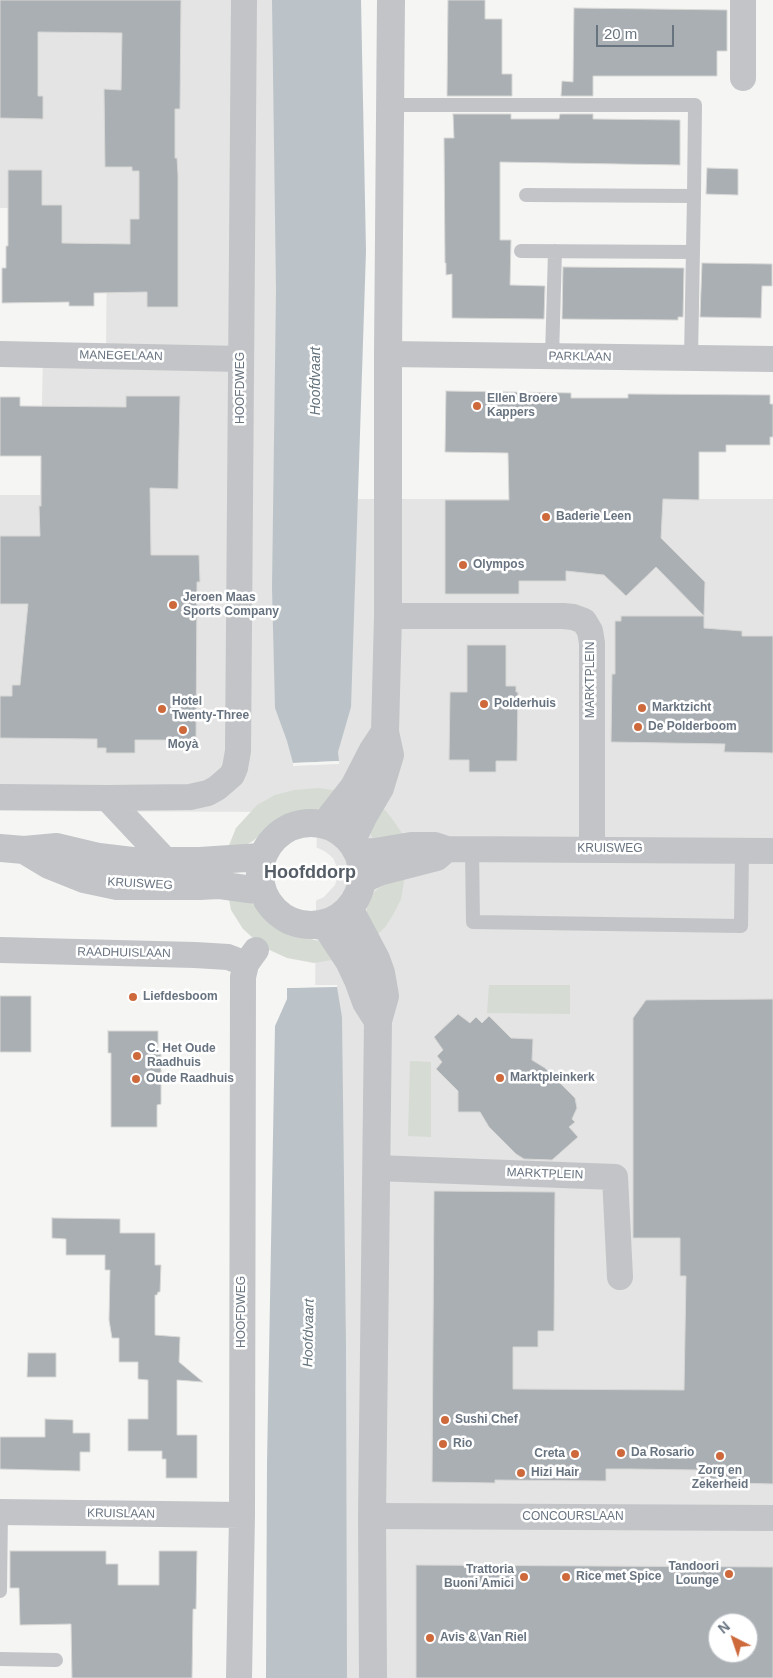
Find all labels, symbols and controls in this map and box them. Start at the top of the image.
scale bar [598,15,676,47]
text: 20 m [604,25,637,42]
water label: Hoofdvaart [308,347,324,415]
street label: MANEGELAAN [79,348,163,364]
street label: PARKLAAN [548,349,612,365]
street label: HOOFDWEG [234,352,248,424]
place label: Ellen Broere Kappers [487,392,558,420]
marker: Ellen Broere Kappers [471,400,483,412]
place label: Baderie Leen [556,510,631,524]
marker: Baderie Leen [540,511,552,523]
place label: Olympos [473,558,524,572]
marker: Olympos [457,559,469,571]
place label: Jeroen Maas Sports Company [183,591,279,619]
marker: Jeroen Maas Sports Company [167,599,179,611]
street label: MARKTPLEIN [584,642,598,718]
place label: Hotel Twenty-Three [172,695,249,723]
place label: Polderhuis [494,697,556,711]
marker: Polderhuis [478,698,490,710]
place label: Marktzicht [652,701,711,715]
marker: Marktzicht [636,702,648,714]
marker: Hotel Twenty-Three [156,703,168,715]
place label: De Polderboom [648,720,737,734]
marker: De Polderboom [632,721,644,733]
marker: Moyà [177,724,189,736]
place label: Moyà [168,738,198,752]
street label: KRUISWEG [577,842,643,856]
district label: Hoofddorp [264,862,356,884]
street label: KRUISWEG [107,875,173,893]
street label: RAADHUISLAAN [77,945,171,961]
place label: Liefdesboom [143,990,218,1004]
marker: Liefdesboom [127,991,139,1003]
place label: C. Het Oude Raadhuis [147,1042,216,1070]
marker: C. Het Oude Raadhuis [131,1050,143,1062]
place label: Marktpleinkerk [510,1071,595,1085]
place label: Oude Raadhuis [146,1072,234,1086]
marker: Marktpleinkerk [494,1072,506,1084]
marker: Oude Raadhuis [130,1073,142,1085]
street label: MARKTPLEIN [506,1165,584,1183]
street label: HOOFDWEG [235,1276,249,1348]
water label: Hoofdvaart [300,1299,318,1367]
place label: Sushi Chef [455,1413,518,1427]
marker: Sushi Chef [439,1414,451,1426]
place label: Rio [453,1437,472,1451]
marker: Rio [437,1438,449,1450]
place label: Da Rosario [631,1446,694,1460]
place label: Creta [534,1447,565,1461]
marker: Da Rosario [615,1447,627,1459]
marker: Creta [569,1448,581,1460]
marker: Zorg en Zekerheid [714,1450,726,1462]
place label: Zorg en Zekerheid [692,1464,748,1492]
place label: Hizi Hair [531,1466,579,1480]
marker: Hizi Hair [515,1467,527,1479]
street label: KRUISLAAN [87,1506,155,1522]
street label: CONCOURSLAAN [522,1510,624,1524]
place label: Tandoori Lounge [669,1560,719,1588]
place label: Trattoria Buoni Amici [444,1563,514,1591]
marker: Tandoori Lounge [723,1568,735,1580]
place label: Rice met Spice [576,1570,661,1584]
marker: Trattoria Buoni Amici [518,1571,530,1583]
marker: Rice met Spice [560,1571,572,1583]
north arrow [708,1613,758,1663]
text: N [715,1618,733,1637]
place label: Avis & Van Riel [440,1631,527,1645]
marker: Avis & Van Riel [424,1632,436,1644]

